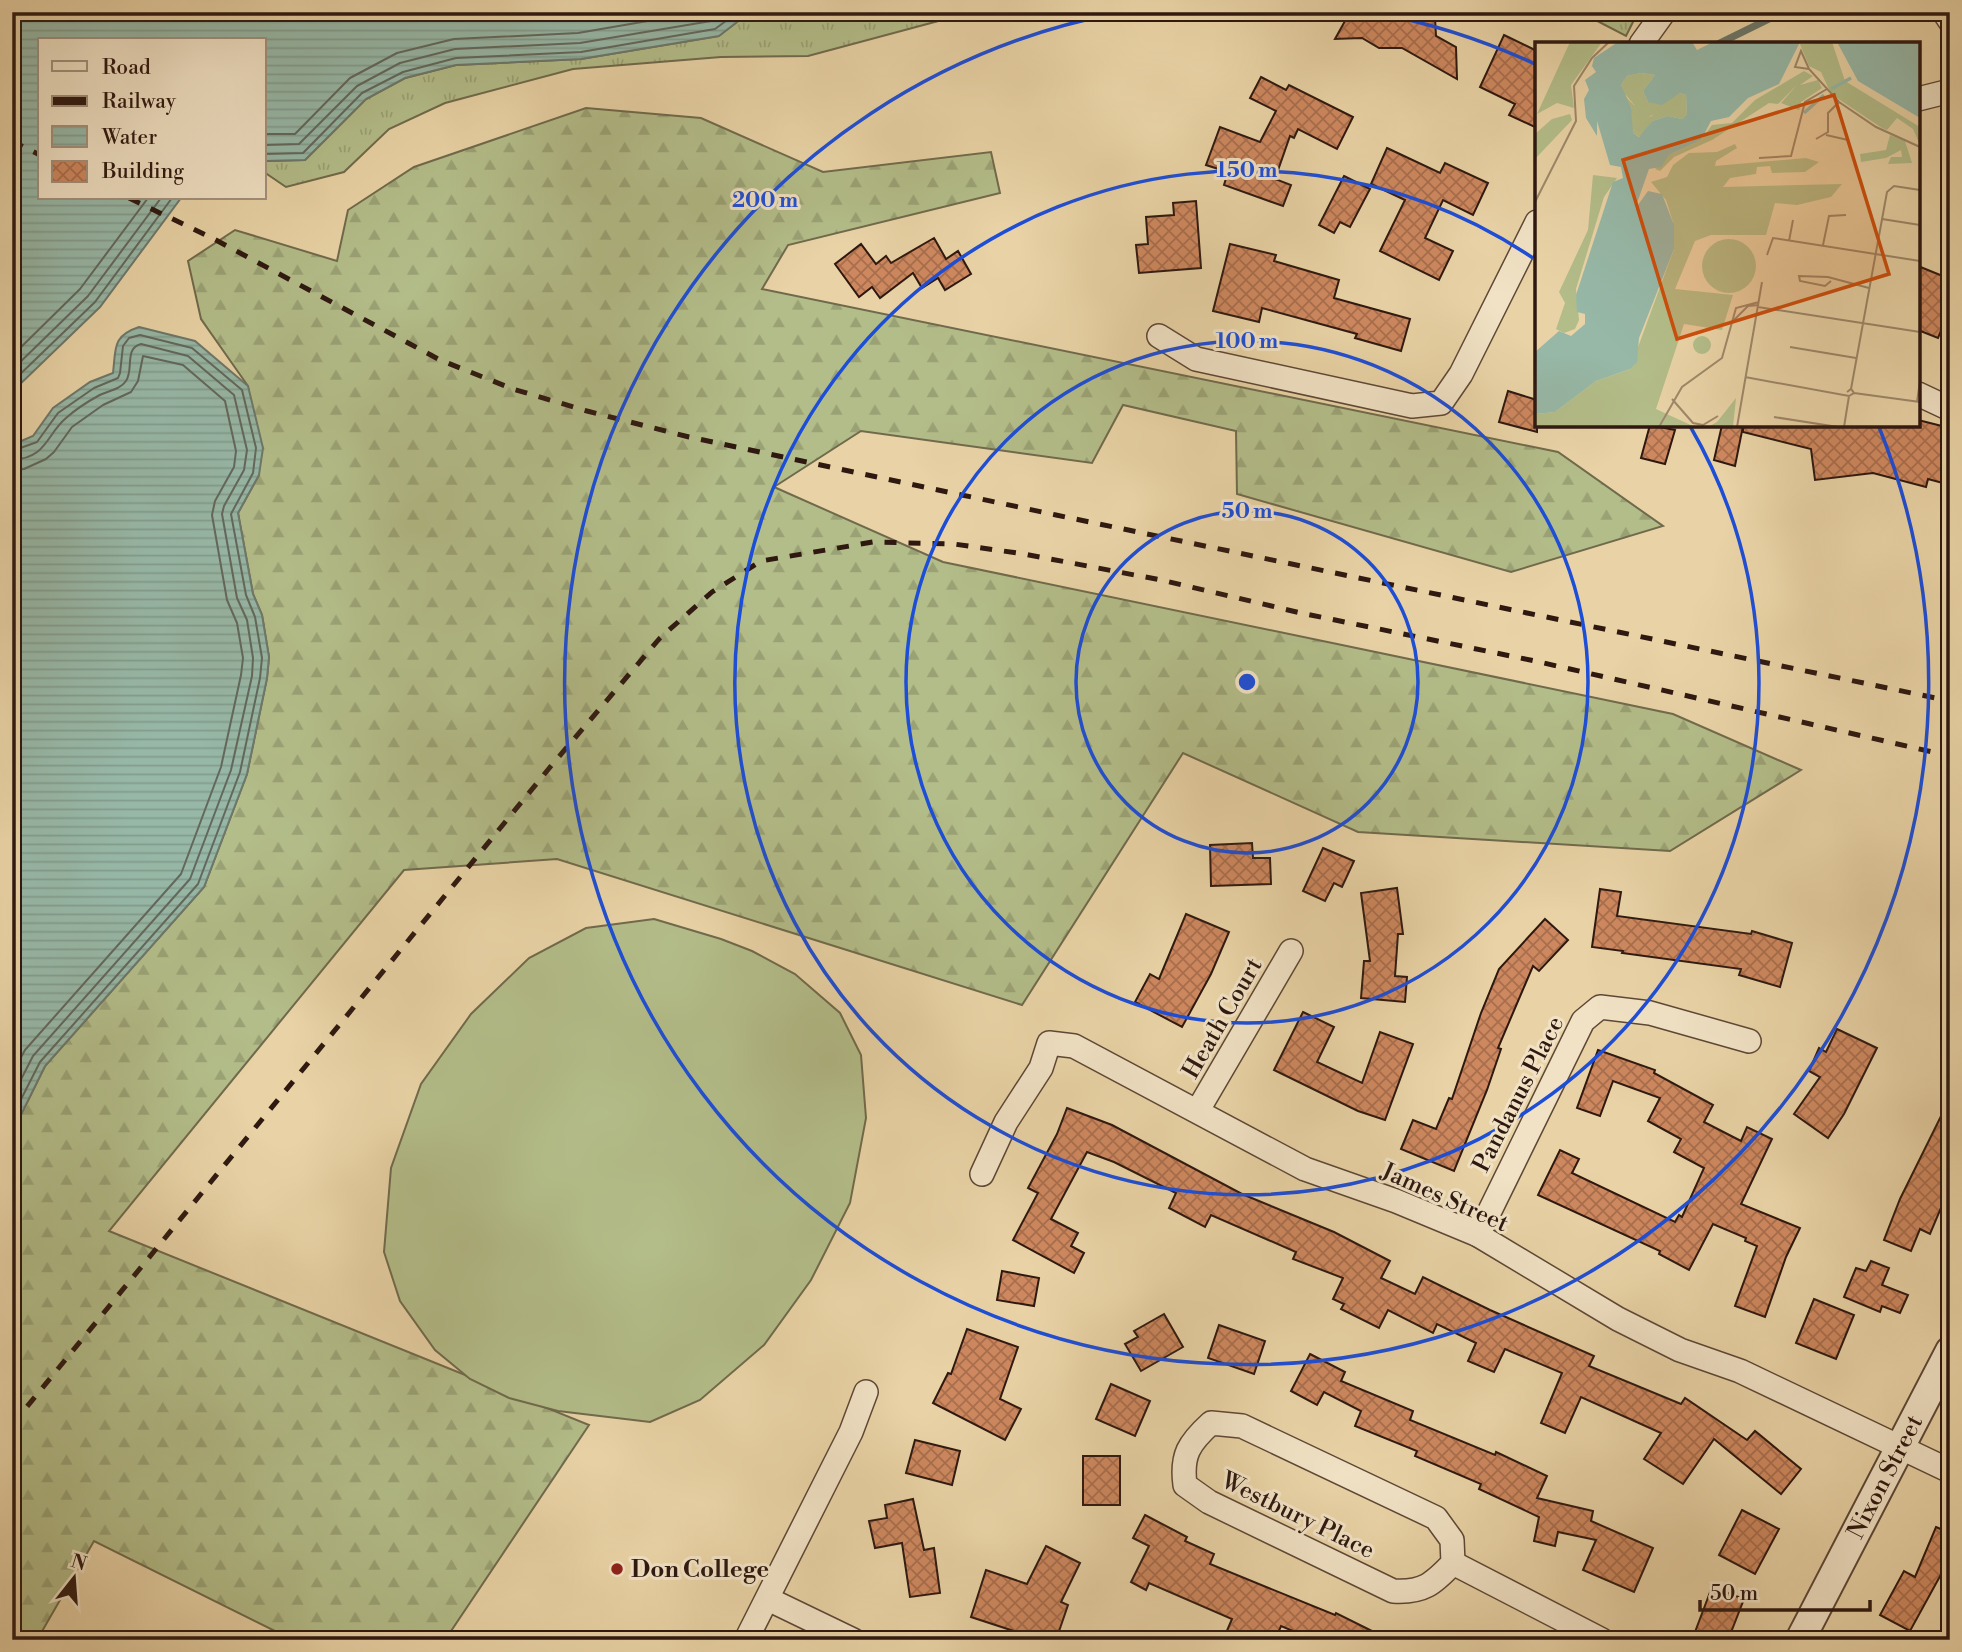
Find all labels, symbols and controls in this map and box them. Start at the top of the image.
legend [38,38,266,200]
inset map [1535,42,1920,427]
text: Road [102,55,151,81]
text: Railway [102,89,177,115]
text: Water [101,125,157,151]
text: 150 m [1217,158,1277,184]
text: Building [101,159,184,185]
text: 200 m [732,188,798,214]
text: 100 m [1216,329,1278,355]
text: 50 m [1222,499,1272,525]
centre of rings [1235,670,1259,694]
street label: Heath Court [1176,952,1270,1084]
street label: Pandanus Place [1467,1012,1571,1177]
street label: James Street [1375,1156,1513,1239]
street label: Nixon Street [1841,1410,1930,1544]
street label: Westbury Place [1215,1465,1379,1566]
north arrow [38,1544,108,1614]
text: N [68,1549,89,1576]
place label: Don College [631,1555,769,1585]
marker: Don College [609,1561,625,1577]
scale bar [1700,1568,1869,1612]
text: 50 m [1710,1581,1758,1607]

